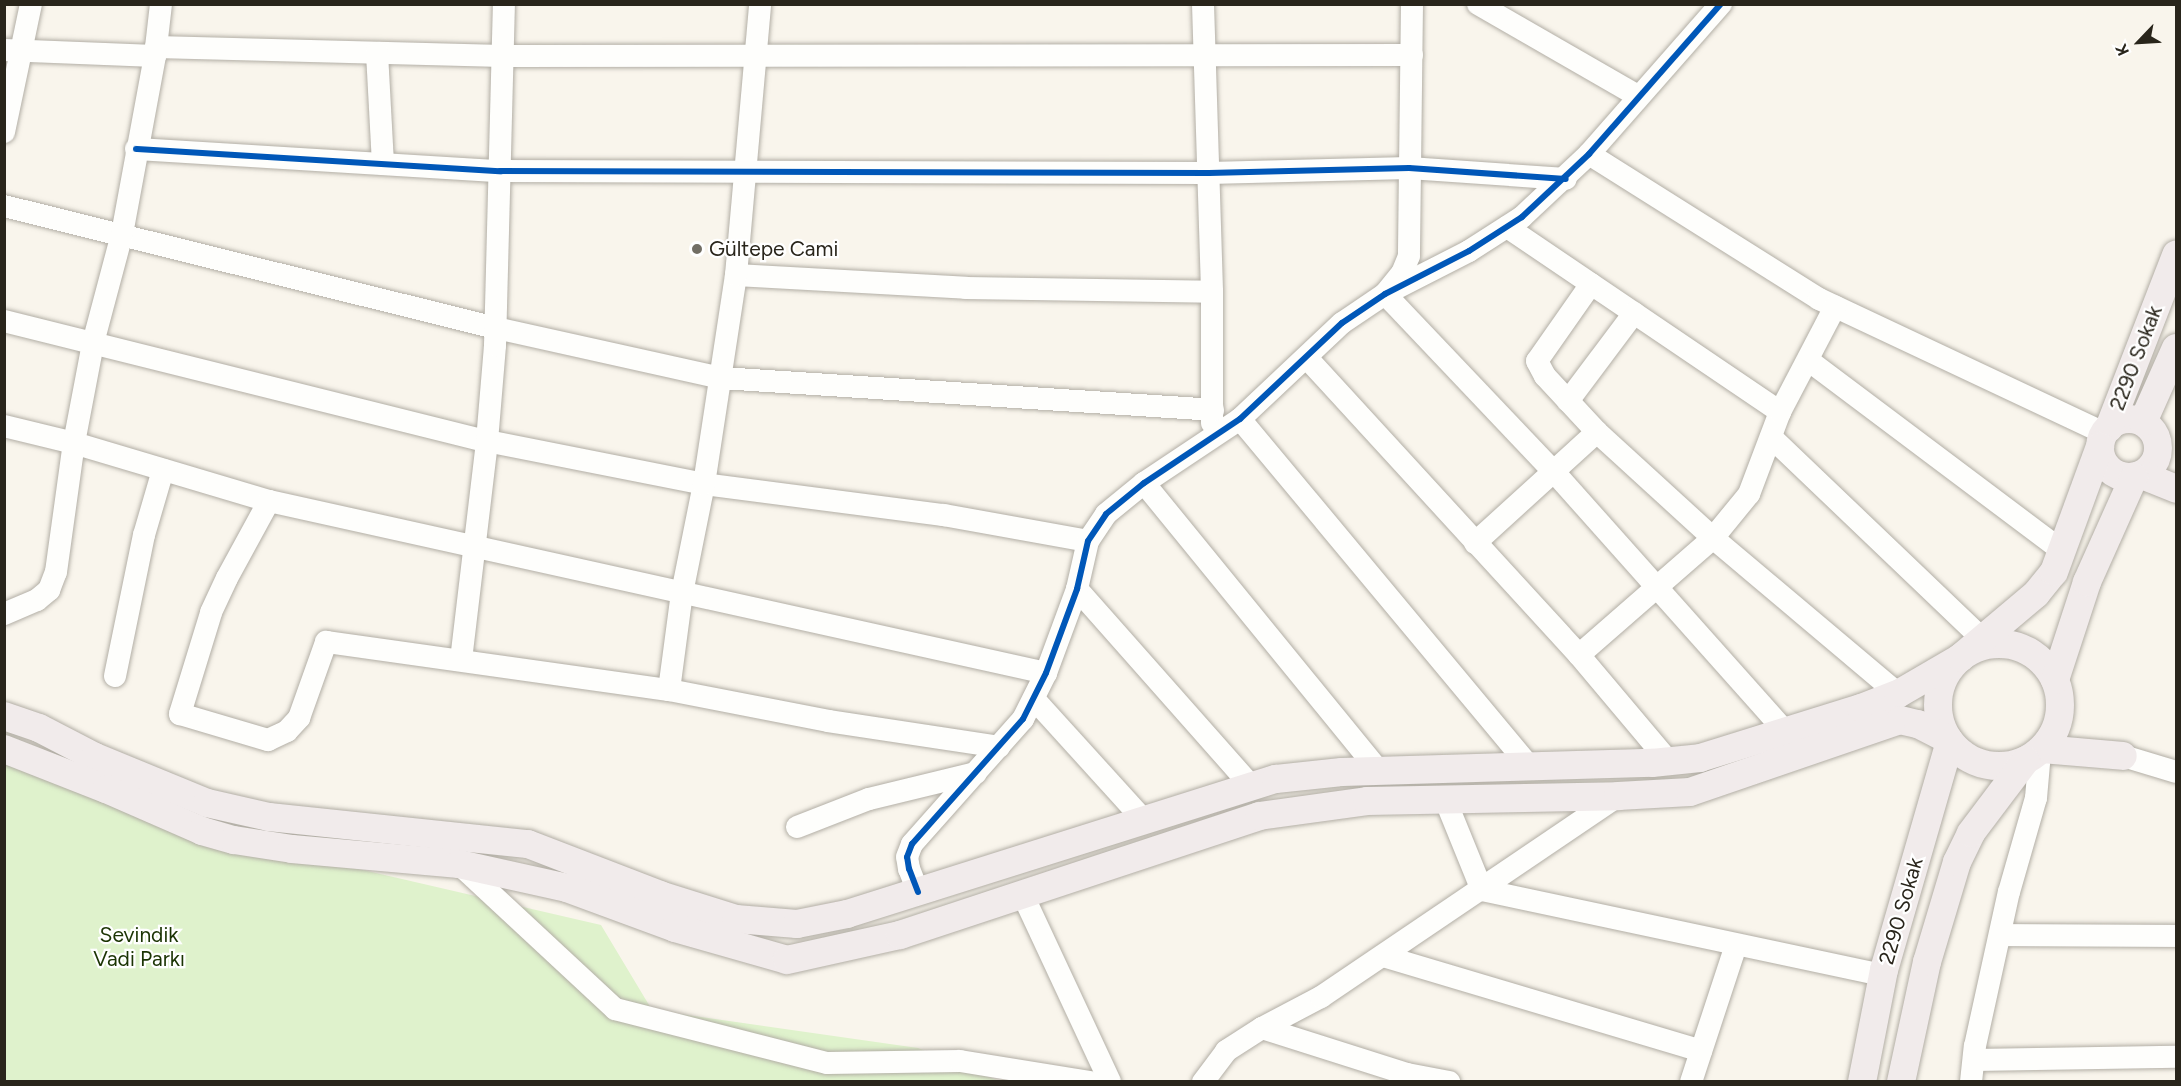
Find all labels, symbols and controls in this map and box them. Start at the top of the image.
north arrow [2109,12,2169,72]
text: K [2111,41,2133,59]
place label: Gültepe Cami [709,236,838,262]
marker: Gültepe Cami [690,242,704,256]
street label: 2290 Sokak [2105,302,2167,414]
street label: 2290 Sokak [1874,855,1928,967]
park label: Sevindik Vadi Parkı [93,922,185,972]

